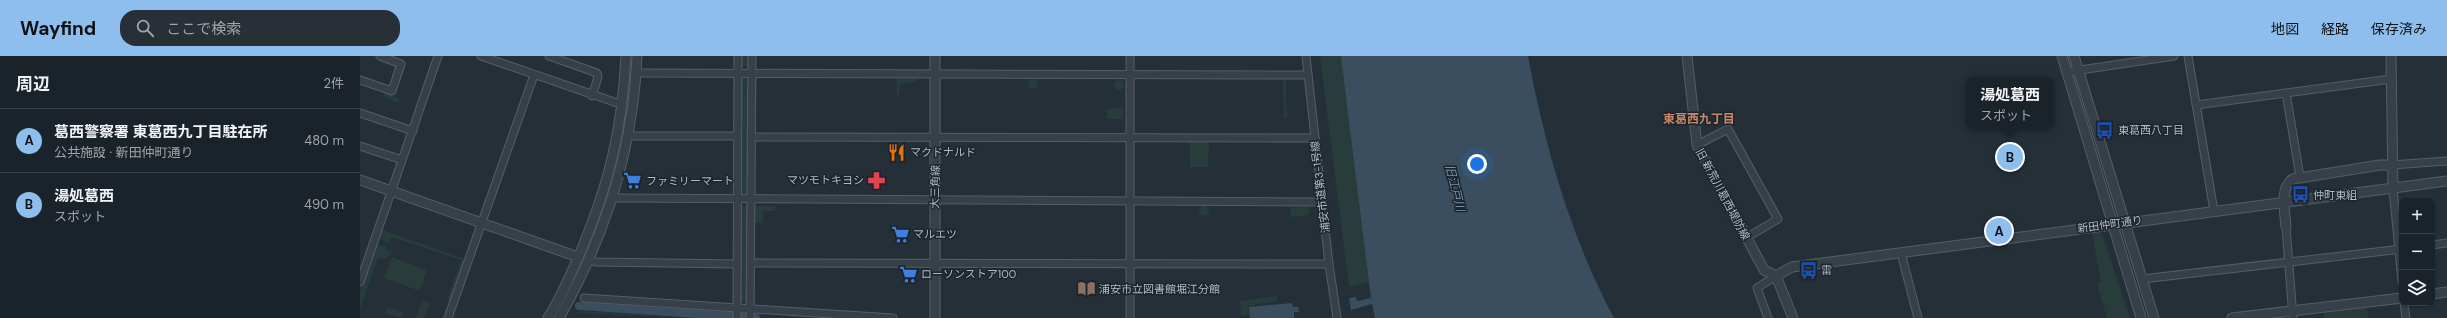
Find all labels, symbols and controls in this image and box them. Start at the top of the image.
search box [120,10,400,46]
text: Wayfind [20,16,96,41]
icon: search [134,17,156,39]
text: ここで検索 [166,19,241,39]
text: 地図 [2271,20,2299,38]
text: 経路 [2321,20,2349,38]
text: 保存済み [2371,20,2427,38]
text: 周辺 [16,73,50,95]
text: 2件 [324,75,344,92]
popup [1966,77,2054,129]
text: 湯処葛西 [1980,85,2040,105]
text: スポット [1980,107,2032,124]
district label: 東葛西九丁目 [1663,111,1735,127]
bus stop icon: 東葛西八丁目 [2095,120,2115,140]
text: 葛西警察署 東葛西九丁目駐在所 [54,122,268,142]
place label: 東葛西八丁目 [2118,123,2184,137]
text: A [24,132,34,149]
text: 480 m [304,132,344,149]
street label: 浦安市道第3-1号線 [1307,140,1333,234]
restaurant icon: マクドナルド [887,142,907,162]
pin: B [1997,142,2023,172]
text: 公共施設 · 新田仲町通り [54,144,194,161]
place label: マクドナルド [910,145,976,159]
street label: 旧 新荒川葛西堤防線 [1693,146,1753,242]
your location [1467,154,1487,174]
water label: 旧江戸川 [1441,163,1469,215]
street label: 大三角線 [928,165,942,209]
pharmacy icon: マツモトキヨシ [867,170,887,190]
supermarket icon: ファミリーマート [623,171,643,191]
place label: マツモトキヨシ [787,173,864,187]
place label: ファミリーマート [646,174,734,188]
bus stop icon: 仲町東組 [2290,185,2310,205]
text: 湯処葛西 [54,186,114,206]
place label: 仲町東組 [2313,188,2357,202]
text: B [25,196,33,213]
text: 490 m [304,196,344,213]
map controls [2399,198,2435,306]
button: + [2399,198,2435,234]
text: スポット [54,208,106,225]
street label: 新田仲町通り [2076,212,2144,236]
pin: A [1986,216,2012,246]
supermarket icon: マルエツ [890,224,910,244]
place label: マルエツ [913,227,957,241]
button: − [2399,234,2435,270]
bus stop icon: 雷 [1798,260,1818,280]
place label: 雷 [1821,263,1832,277]
supermarket icon: ローソンストア100 [898,264,918,284]
place label: ローソンストア100 [921,267,1016,281]
button: layers [2399,270,2435,306]
library icon: 浦安市立図書館堀江分館 [1076,279,1096,299]
place label: 浦安市立図書館堀江分館 [1099,282,1220,296]

